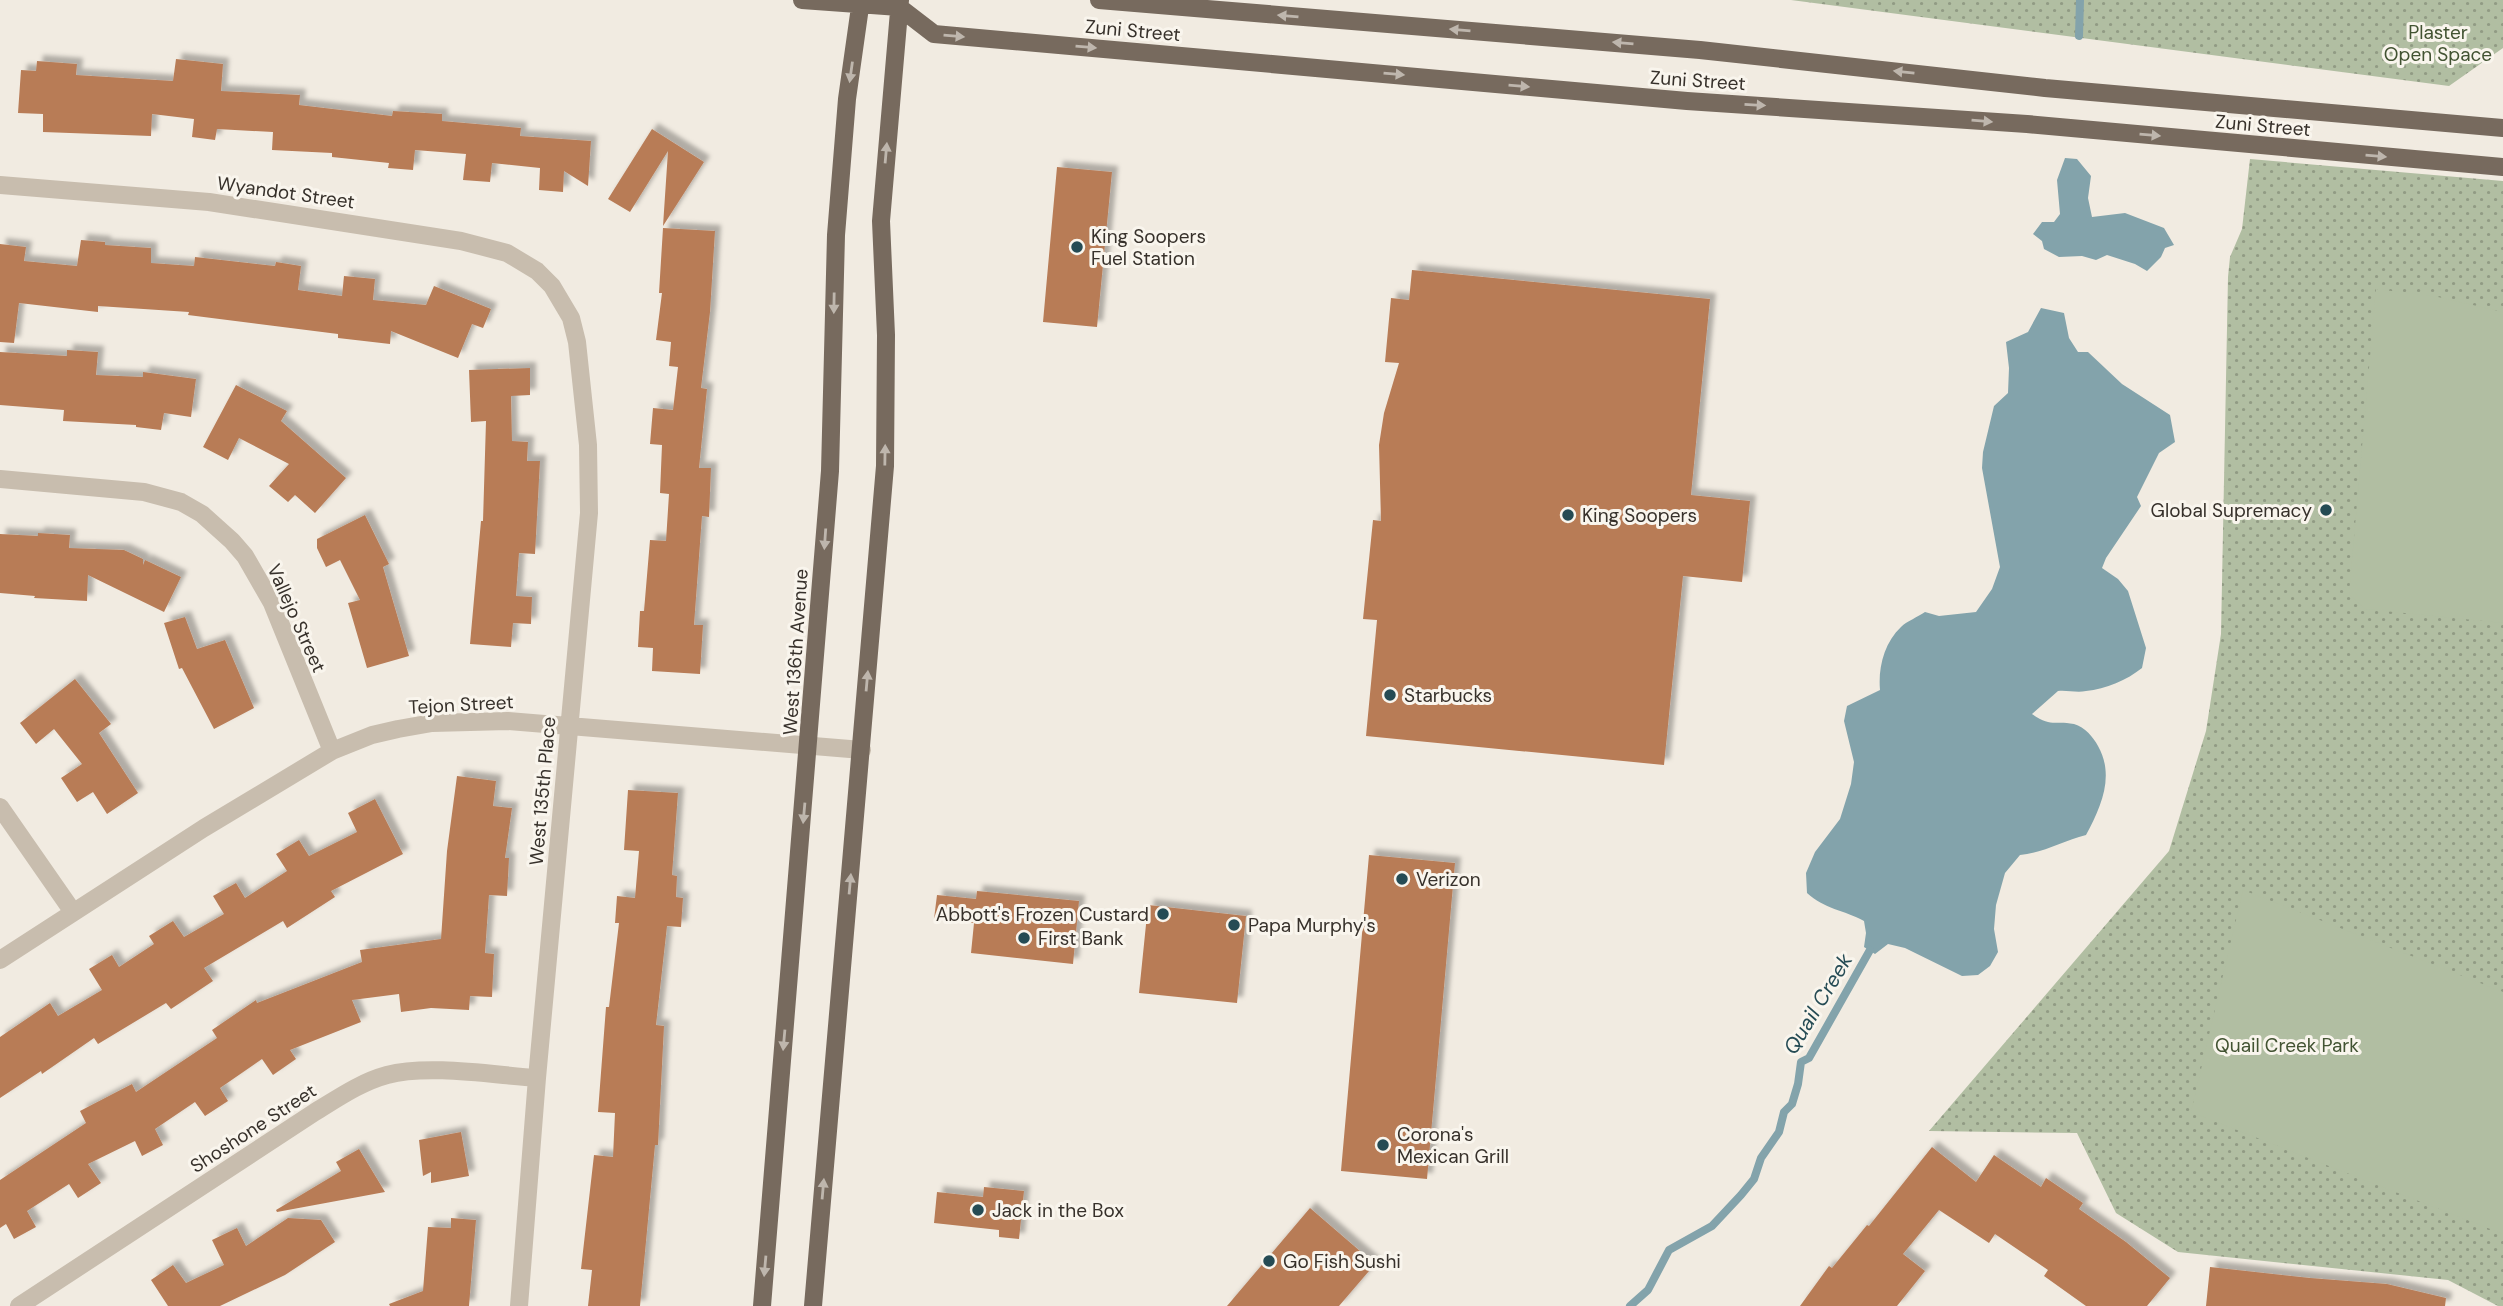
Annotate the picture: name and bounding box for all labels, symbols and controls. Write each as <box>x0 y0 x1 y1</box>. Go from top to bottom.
one-way arrow <box>1276 10 1298 21</box>
street label: Zuni Street <box>1084 14 1182 47</box>
park label: Plaster Open Space <box>2384 20 2492 67</box>
one-way arrow <box>1449 24 1471 35</box>
one-way arrow <box>943 31 965 42</box>
one-way arrow <box>1612 37 1634 48</box>
one-way arrow <box>1075 42 1097 53</box>
one-way arrow <box>846 61 857 83</box>
street label: Zuni Street <box>1649 65 1746 96</box>
one-way arrow <box>1893 67 1915 78</box>
one-way arrow <box>1383 69 1405 80</box>
one-way arrow <box>1509 81 1531 92</box>
one-way arrow <box>1744 100 1766 111</box>
street label: Zuni Street <box>2214 109 2312 142</box>
one-way arrow <box>1971 116 1993 127</box>
one-way arrow <box>2139 130 2161 141</box>
one-way arrow <box>881 142 892 164</box>
one-way arrow <box>2366 151 2388 162</box>
street label: Wyandot Street <box>215 170 356 215</box>
place label: King Soopers Fuel Station <box>1091 224 1206 271</box>
marker: King Soopers Fuel Station <box>1069 239 1085 255</box>
one-way arrow <box>829 292 840 314</box>
one-way arrow <box>879 443 891 465</box>
place label: Global Supremacy <box>2151 498 2312 523</box>
marker: Global Supremacy <box>2318 502 2334 518</box>
place label: King Soopers <box>1582 503 1697 528</box>
marker: King Soopers <box>1560 507 1576 523</box>
one-way arrow <box>819 528 830 550</box>
street label: Vallejo Street <box>262 560 332 676</box>
street label: West 136th Avenue <box>777 568 814 736</box>
one-way arrow <box>862 670 873 692</box>
place label: Starbucks <box>1404 683 1492 708</box>
marker: Starbucks <box>1382 687 1398 703</box>
street label: Tejon Street <box>408 689 514 720</box>
street label: West 135th Place <box>524 716 561 866</box>
one-way arrow <box>798 802 809 824</box>
place label: Verizon <box>1416 867 1481 892</box>
marker: Verizon <box>1394 871 1410 887</box>
one-way arrow <box>845 873 856 895</box>
place label: Abbott's Frozen Custard <box>936 902 1149 927</box>
marker: Abbott's Frozen Custard <box>1155 906 1171 922</box>
place label: Papa Murphy's <box>1248 913 1376 938</box>
marker: Papa Murphy's <box>1226 917 1242 933</box>
place label: First Bank <box>1038 926 1124 951</box>
marker: First Bank <box>1016 930 1032 946</box>
water label: Quail Creek <box>1777 948 1859 1060</box>
one-way arrow <box>778 1029 789 1051</box>
park label: Quail Creek Park <box>2215 1033 2359 1058</box>
street label: Shoshone Street <box>185 1078 321 1179</box>
place label: Corona's Mexican Grill <box>1397 1122 1509 1169</box>
marker: Corona's Mexican Grill <box>1375 1137 1391 1153</box>
one-way arrow <box>818 1178 829 1200</box>
place label: Jack in the Box <box>992 1198 1124 1223</box>
marker: Jack in the Box <box>970 1202 986 1218</box>
place label: Go Fish Sushi <box>1283 1249 1401 1274</box>
marker: Go Fish Sushi <box>1261 1253 1277 1269</box>
one-way arrow <box>759 1256 770 1278</box>

